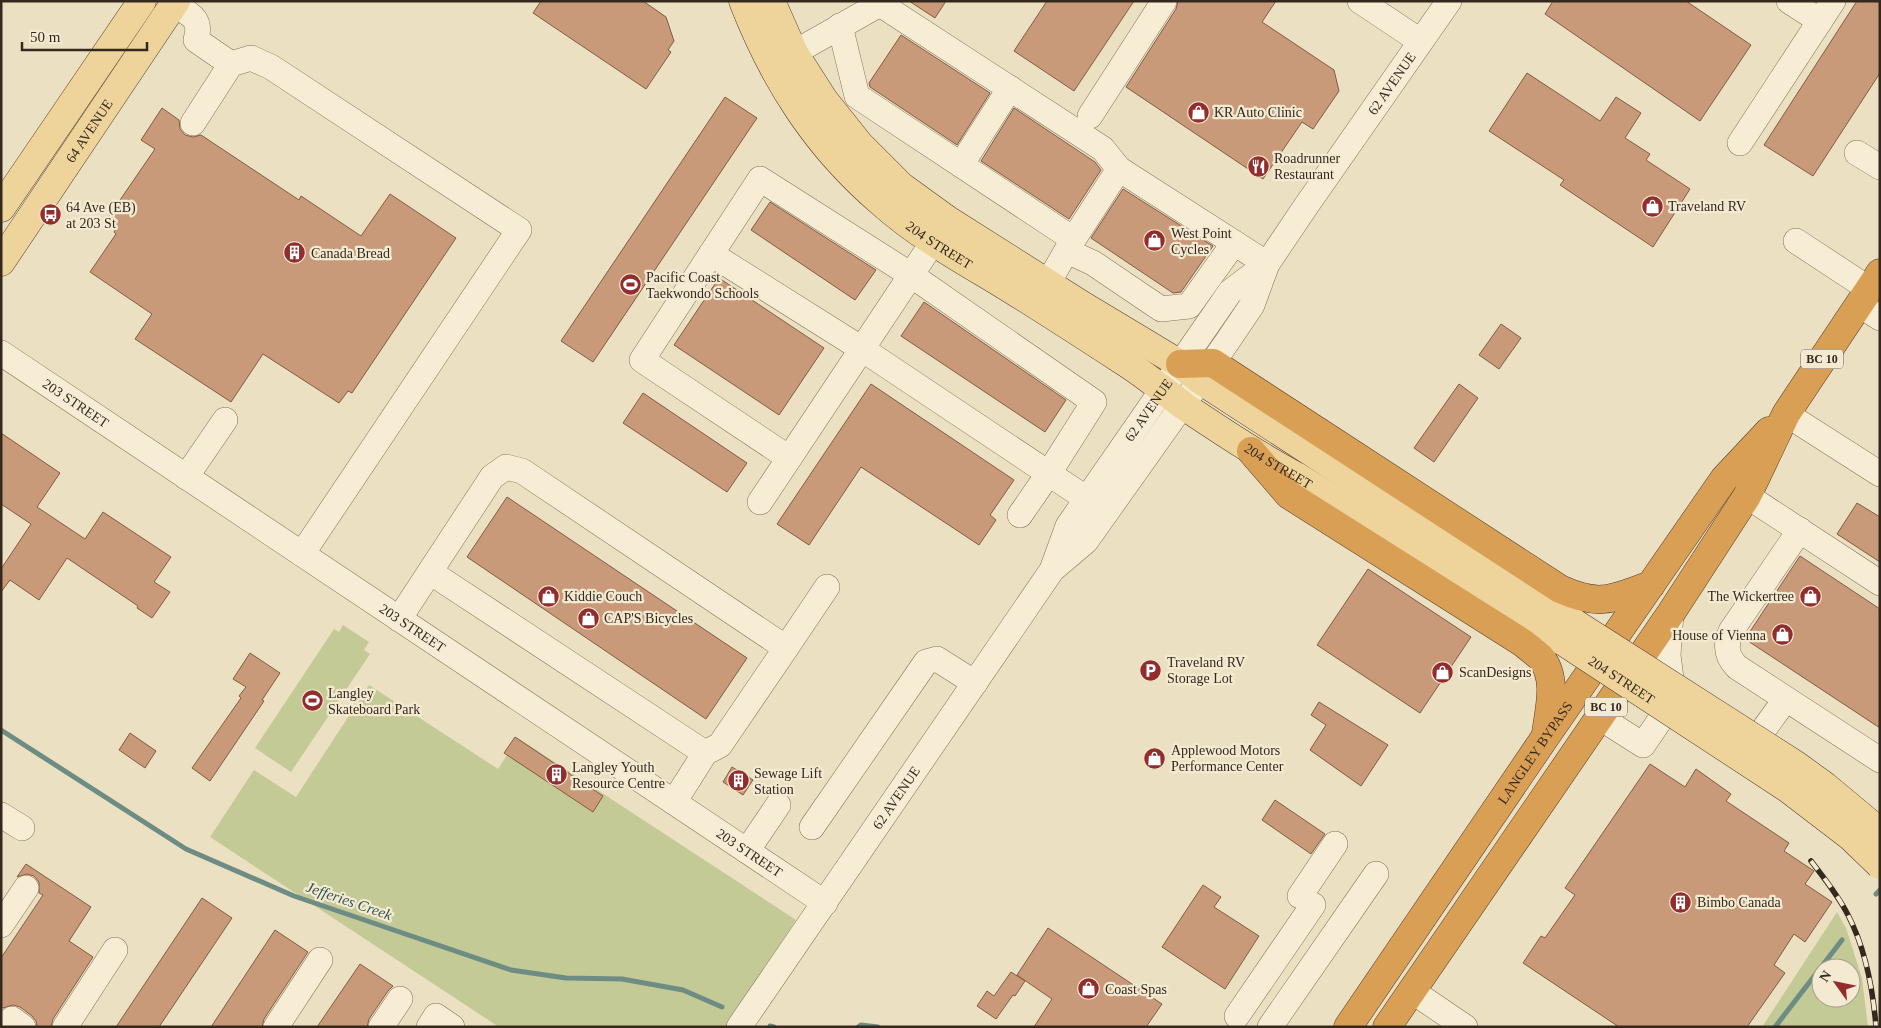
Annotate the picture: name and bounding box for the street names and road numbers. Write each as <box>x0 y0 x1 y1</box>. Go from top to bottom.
street label: 62 AVENUE <box>1365 49 1419 117</box>
street label: 64 AVENUE <box>63 96 115 165</box>
street label: 204 STREET <box>903 218 976 272</box>
road number: BC 10 <box>1801 349 1843 368</box>
street label: 203 STREET <box>40 376 112 431</box>
street label: 62 AVENUE <box>1122 376 1175 444</box>
street label: 204 STREET <box>1242 440 1315 492</box>
street label: 203 STREET <box>377 601 449 655</box>
street label: 204 STREET <box>1586 653 1658 707</box>
street label: LANGLEY BYPASS <box>1495 698 1575 807</box>
road number: BC 10 <box>1585 698 1627 716</box>
street label: 62 AVENUE <box>869 763 923 832</box>
street label: 203 STREET <box>714 825 786 880</box>

